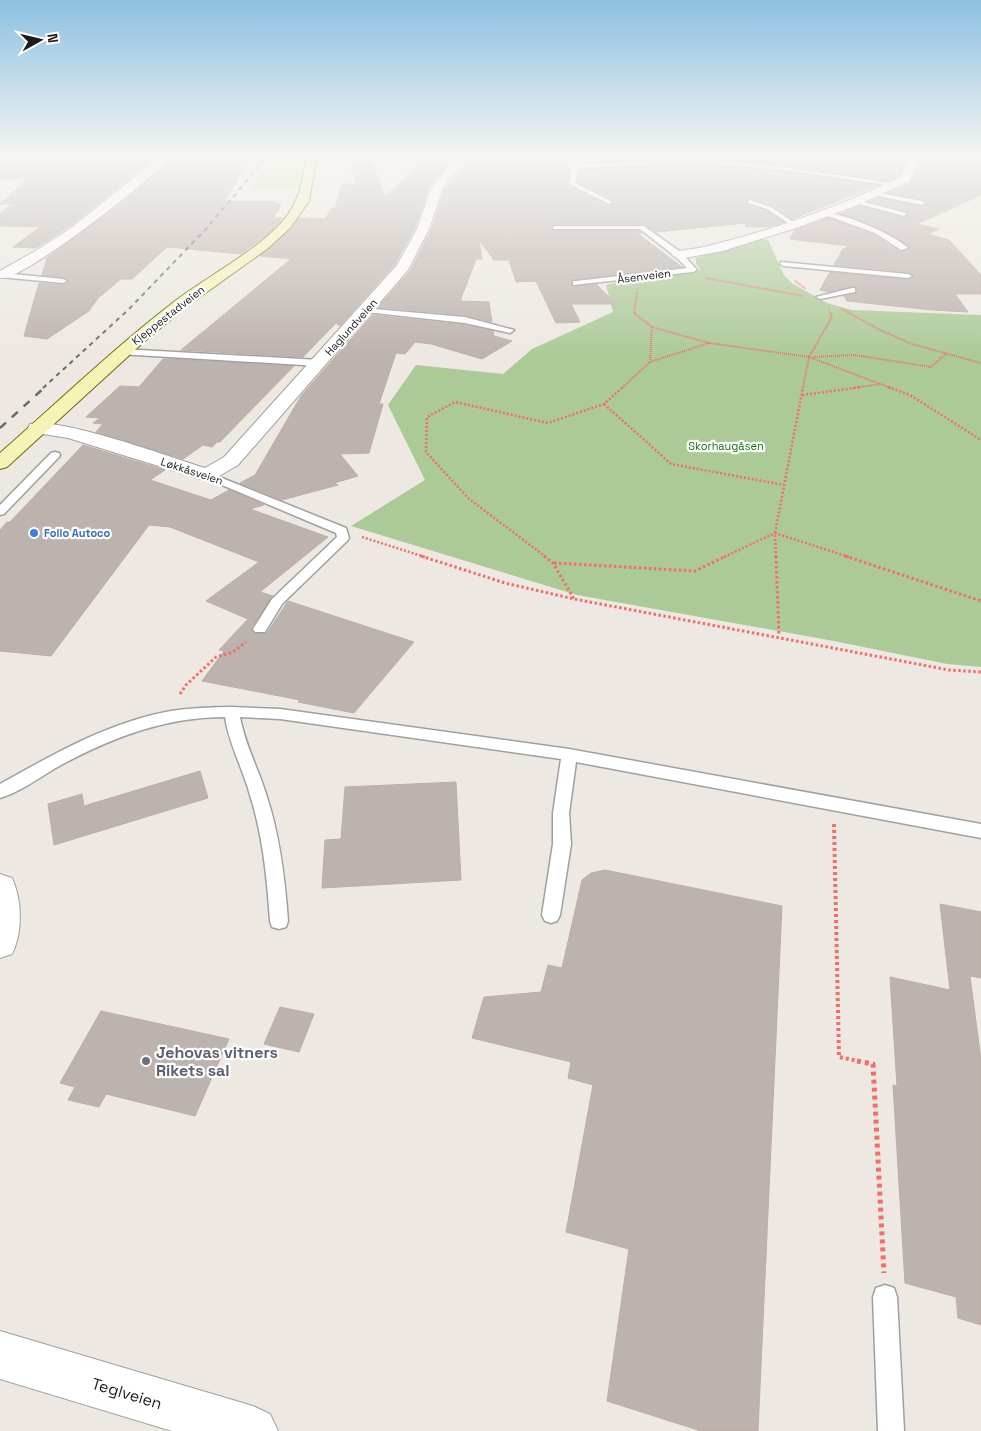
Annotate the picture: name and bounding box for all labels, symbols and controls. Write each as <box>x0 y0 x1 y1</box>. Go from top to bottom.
north arrow <box>15 15 65 65</box>
text: N <box>43 32 62 44</box>
street label: Åsenveien <box>616 266 672 286</box>
street label: Kjeppestadveien <box>129 282 207 348</box>
street label: Haglundveien <box>322 296 380 358</box>
park label: Skorhaugåsen <box>688 439 764 453</box>
street label: Løkkåsveien <box>159 454 225 488</box>
place label: Follo Autoco <box>44 526 111 540</box>
marker: Follo Autoco <box>28 527 40 539</box>
place label: Jehovas vitners Rikets sal <box>156 1042 278 1081</box>
marker: Jehovas vitners Rikets sal <box>140 1055 152 1067</box>
street label: Teglveien <box>89 1373 165 1414</box>

